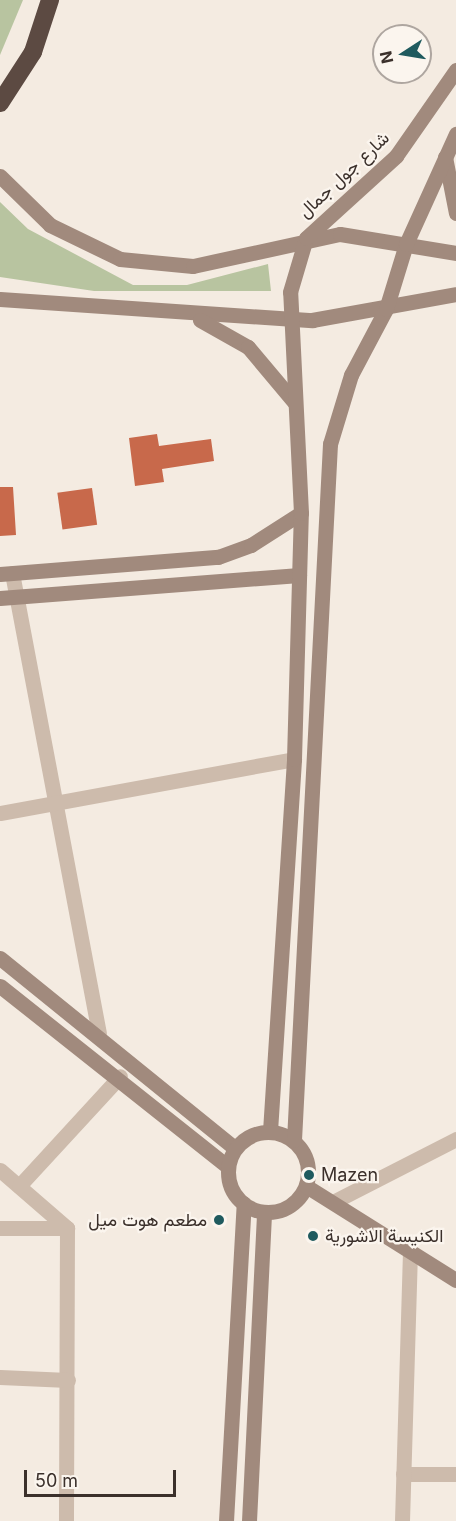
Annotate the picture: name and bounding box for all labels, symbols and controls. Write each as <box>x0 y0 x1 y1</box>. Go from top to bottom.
north arrow <box>372 24 432 84</box>
text: N <box>375 49 397 65</box>
street label: شارع جول جمال <box>294 127 394 223</box>
place label: Mazen <box>321 1164 378 1186</box>
marker: Mazen <box>302 1168 316 1182</box>
place label: مطعم هوت ميل <box>88 1209 207 1231</box>
marker: مطعم هوت ميل <box>212 1213 226 1227</box>
place label: الكنيسة الاشورية <box>325 1225 443 1247</box>
marker: الكنيسة الاشورية <box>306 1229 320 1243</box>
scale bar <box>27 1458 178 1496</box>
text: 50 m <box>35 1470 78 1491</box>

